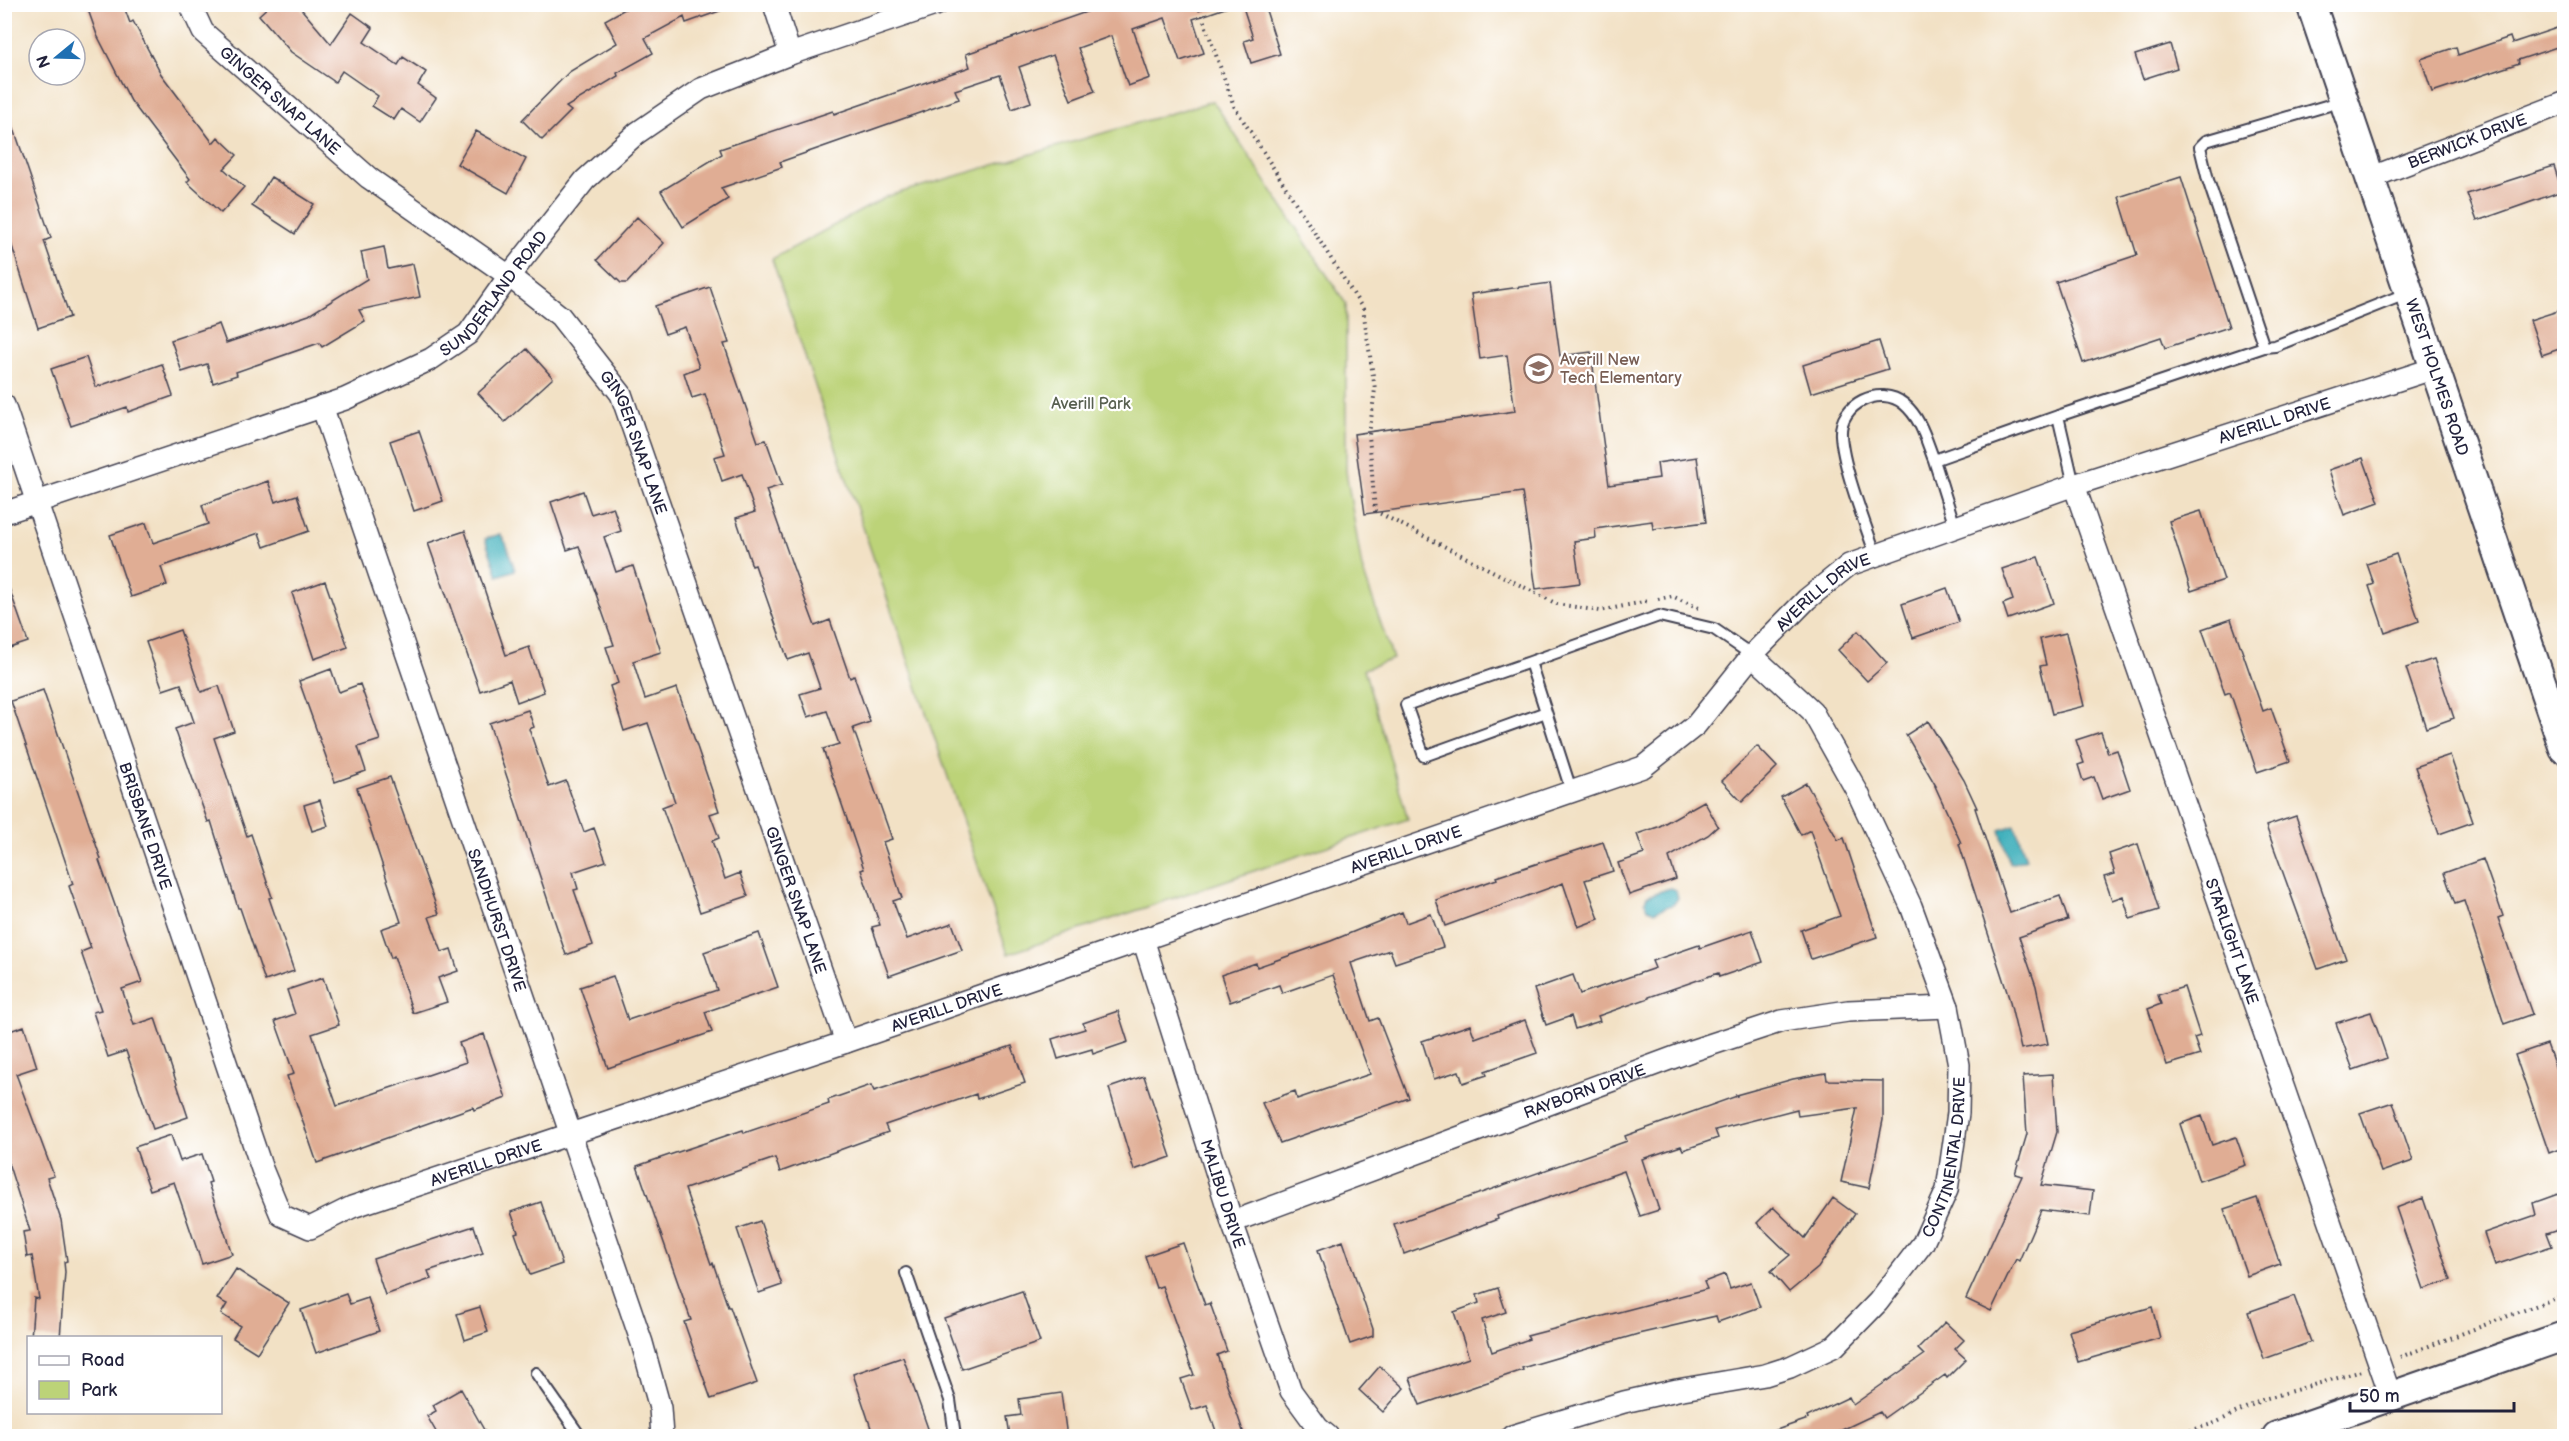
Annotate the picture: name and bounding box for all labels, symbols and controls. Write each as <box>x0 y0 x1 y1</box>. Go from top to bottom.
north arrow <box>27 27 87 87</box>
street label: GINGER SNAP LANE <box>215 43 344 159</box>
text: N <box>33 53 55 70</box>
street label: BERWICK DRIVE <box>2405 110 2530 173</box>
street label: SUNDERLAND ROAD <box>437 228 552 361</box>
street label: WEST HOLMES ROAD <box>2401 297 2472 459</box>
place label: Averill New Tech Elementary <box>1560 351 1682 388</box>
school or university icon: Averill New Tech Elementary <box>1523 352 1555 384</box>
street label: GINGER SNAP LANE <box>595 367 670 517</box>
park label: Averill Park <box>1051 395 1131 414</box>
street label: AVERILL DRIVE <box>2216 395 2333 448</box>
street label: AVERILL DRIVE <box>1773 550 1873 636</box>
street label: BRISBANE DRIVE <box>114 760 175 892</box>
street label: AVERILL DRIVE <box>1348 822 1465 878</box>
street label: GINGER SNAP LANE <box>761 824 829 976</box>
street label: SANDHURST DRIVE <box>463 846 529 994</box>
street label: STARLIGHT LANE <box>2201 876 2262 1007</box>
street label: AVERILL DRIVE <box>889 981 1005 1037</box>
street label: RAYBORN DRIVE <box>1521 1061 1648 1123</box>
street label: CONTINENTAL DRIVE <box>1919 1077 1970 1241</box>
street label: AVERILL DRIVE <box>428 1136 545 1191</box>
street label: MALIBU DRIVE <box>1196 1137 1248 1251</box>
legend <box>27 1336 222 1414</box>
text: Road <box>81 1350 125 1371</box>
scale bar <box>2350 1375 2514 1413</box>
text: Park <box>81 1380 117 1401</box>
text: 50 m <box>2359 1386 2400 1407</box>

